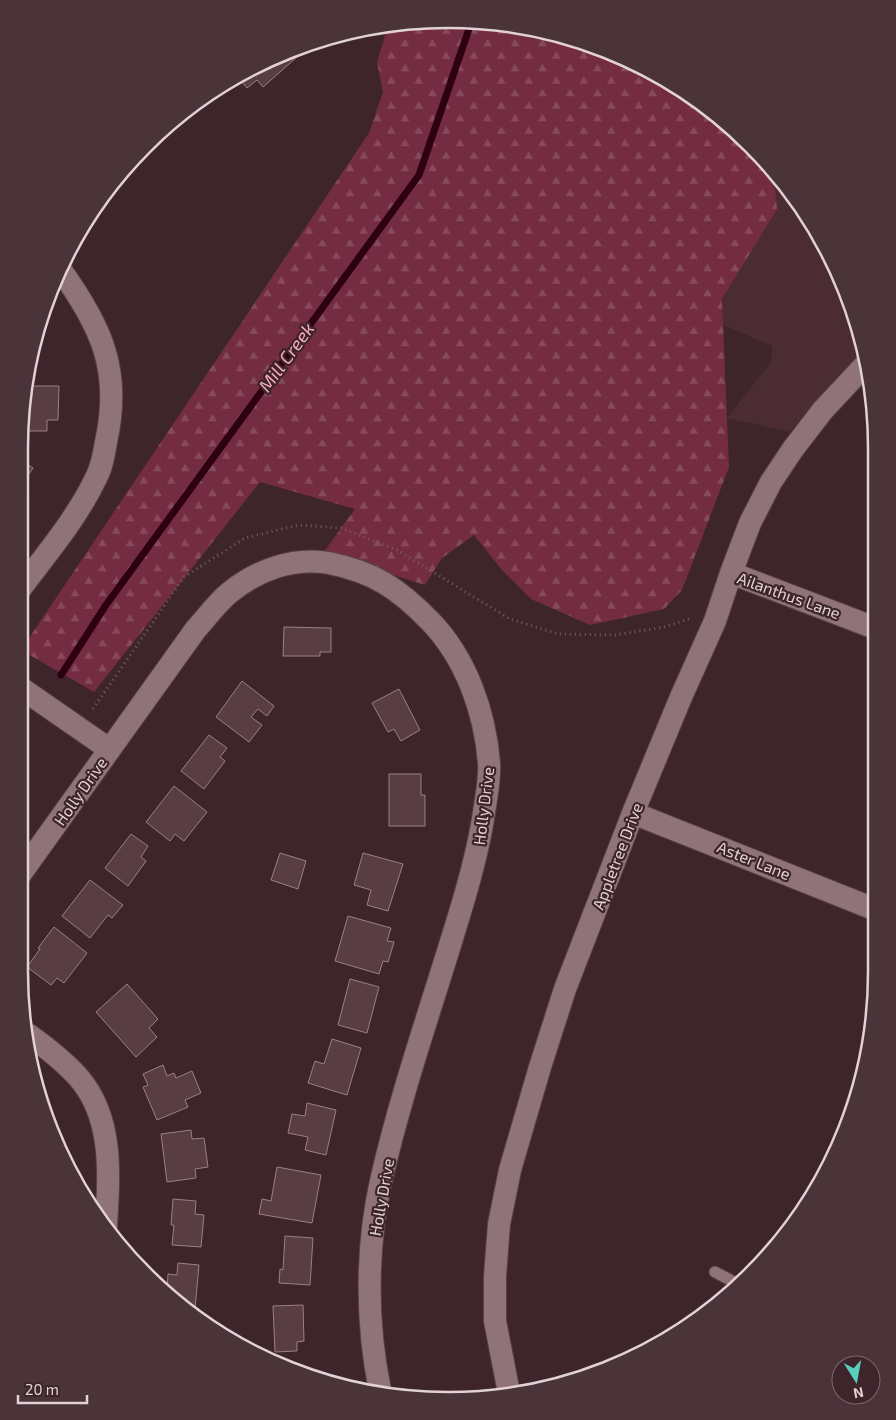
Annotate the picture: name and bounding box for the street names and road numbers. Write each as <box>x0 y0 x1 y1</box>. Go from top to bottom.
street label: Ailanthus Lane <box>735 568 843 622</box>
street label: Holly Drive <box>50 753 110 829</box>
street label: Holly Drive <box>469 766 497 846</box>
street label: Appletree Drive <box>588 800 646 912</box>
street label: Aster Lane <box>715 837 793 883</box>
street label: Holly Drive <box>365 1157 397 1237</box>

